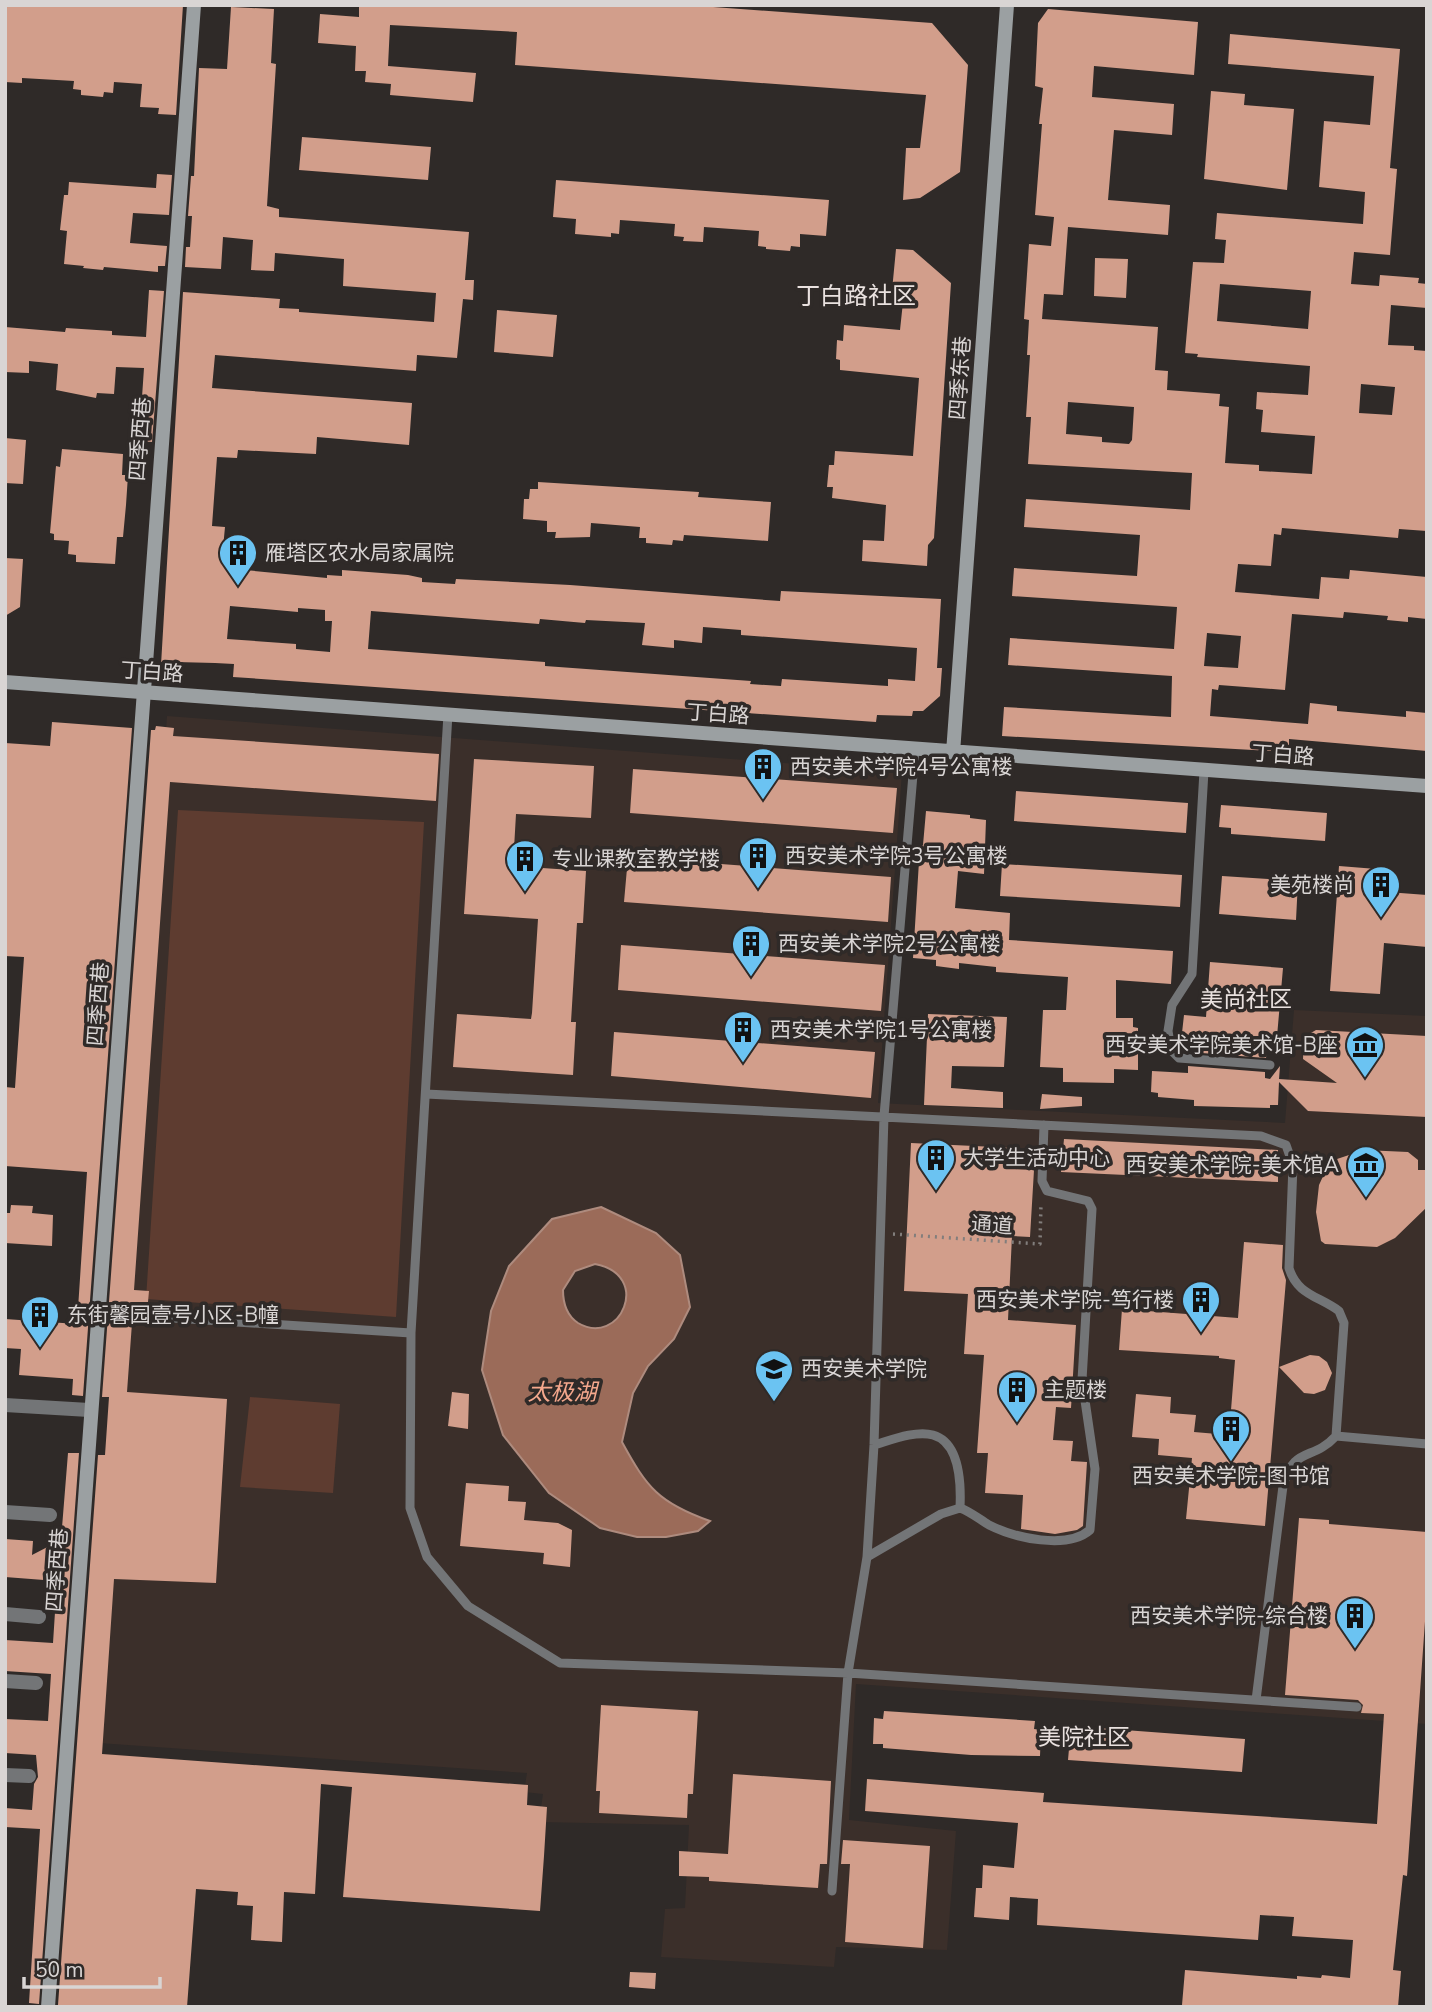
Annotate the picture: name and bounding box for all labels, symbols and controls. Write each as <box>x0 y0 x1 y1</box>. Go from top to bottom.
district label: 丁白路社区 <box>796 280 916 312</box>
street label: 四季东巷 <box>943 335 977 421</box>
street label: 四季西巷 <box>123 396 157 482</box>
building icon: 雁塔区农水局家属院 <box>217 532 259 587</box>
place label: 雁塔区农水局家属院 <box>265 539 454 567</box>
street label: 丁白路 <box>120 656 184 688</box>
street label: 丁白路 <box>686 698 750 730</box>
street label: 丁白路 <box>1251 739 1315 771</box>
building icon: 西安美术学院4号公寓楼 <box>742 746 784 801</box>
place label: 西安美术学院4号公寓楼 <box>790 753 1013 781</box>
building icon: 西安美术学院3号公寓楼 <box>737 835 779 890</box>
building icon: 专业课教室教学楼 <box>504 838 546 893</box>
place label: 西安美术学院3号公寓楼 <box>785 842 1008 870</box>
place label: 专业课教室教学楼 <box>552 845 720 873</box>
building icon: 美苑楼尚 <box>1360 864 1402 919</box>
place label: 美苑楼尚 <box>1270 871 1354 899</box>
building icon: 西安美术学院2号公寓楼 <box>730 923 772 978</box>
place label: 西安美术学院2号公寓楼 <box>778 930 1001 958</box>
street label: 四季西巷 <box>81 961 115 1047</box>
district label: 美尚社区 <box>1200 984 1292 1015</box>
building icon: 西安美术学院1号公寓楼 <box>722 1009 764 1064</box>
place label: 西安美术学院1号公寓楼 <box>770 1016 993 1044</box>
museum icon: 西安美术学院美术馆-B座 <box>1344 1024 1386 1079</box>
place label: 西安美术学院美术馆-B座 <box>1105 1031 1338 1059</box>
building icon: 大学生活动中心 <box>915 1137 957 1192</box>
place label: 大学生活动中心 <box>963 1144 1110 1172</box>
museum icon: 西安美术学院-美术馆A <box>1345 1144 1387 1199</box>
place label: 西安美术学院-美术馆A <box>1126 1151 1339 1179</box>
street label: 通道 <box>970 1210 1014 1240</box>
building icon: 西安美术学院-笃行楼 <box>1180 1279 1222 1334</box>
place label: 西安美术学院-笃行楼 <box>976 1286 1174 1314</box>
building icon: 东街馨园壹号小区-B幢 <box>19 1294 61 1349</box>
place label: 东街馨园壹号小区-B幢 <box>67 1301 279 1329</box>
school or university icon: 西安美术学院 <box>753 1348 795 1403</box>
place label: 西安美术学院 <box>801 1355 927 1383</box>
building icon: 主题楼 <box>996 1369 1038 1424</box>
place label: 主题楼 <box>1044 1376 1107 1404</box>
water label: 太极湖 <box>528 1377 600 1408</box>
building icon: 西安美术学院-图书馆 <box>1210 1408 1252 1463</box>
place label: 西安美术学院-图书馆 <box>1132 1462 1330 1490</box>
street label: 四季西巷 <box>40 1527 74 1613</box>
building icon: 西安美术学院-综合楼 <box>1334 1595 1376 1650</box>
place label: 西安美术学院-综合楼 <box>1130 1602 1328 1630</box>
district label: 美院社区 <box>1038 1722 1130 1753</box>
scale bar <box>24 1946 161 1990</box>
text: 50 m <box>35 1956 84 1984</box>

